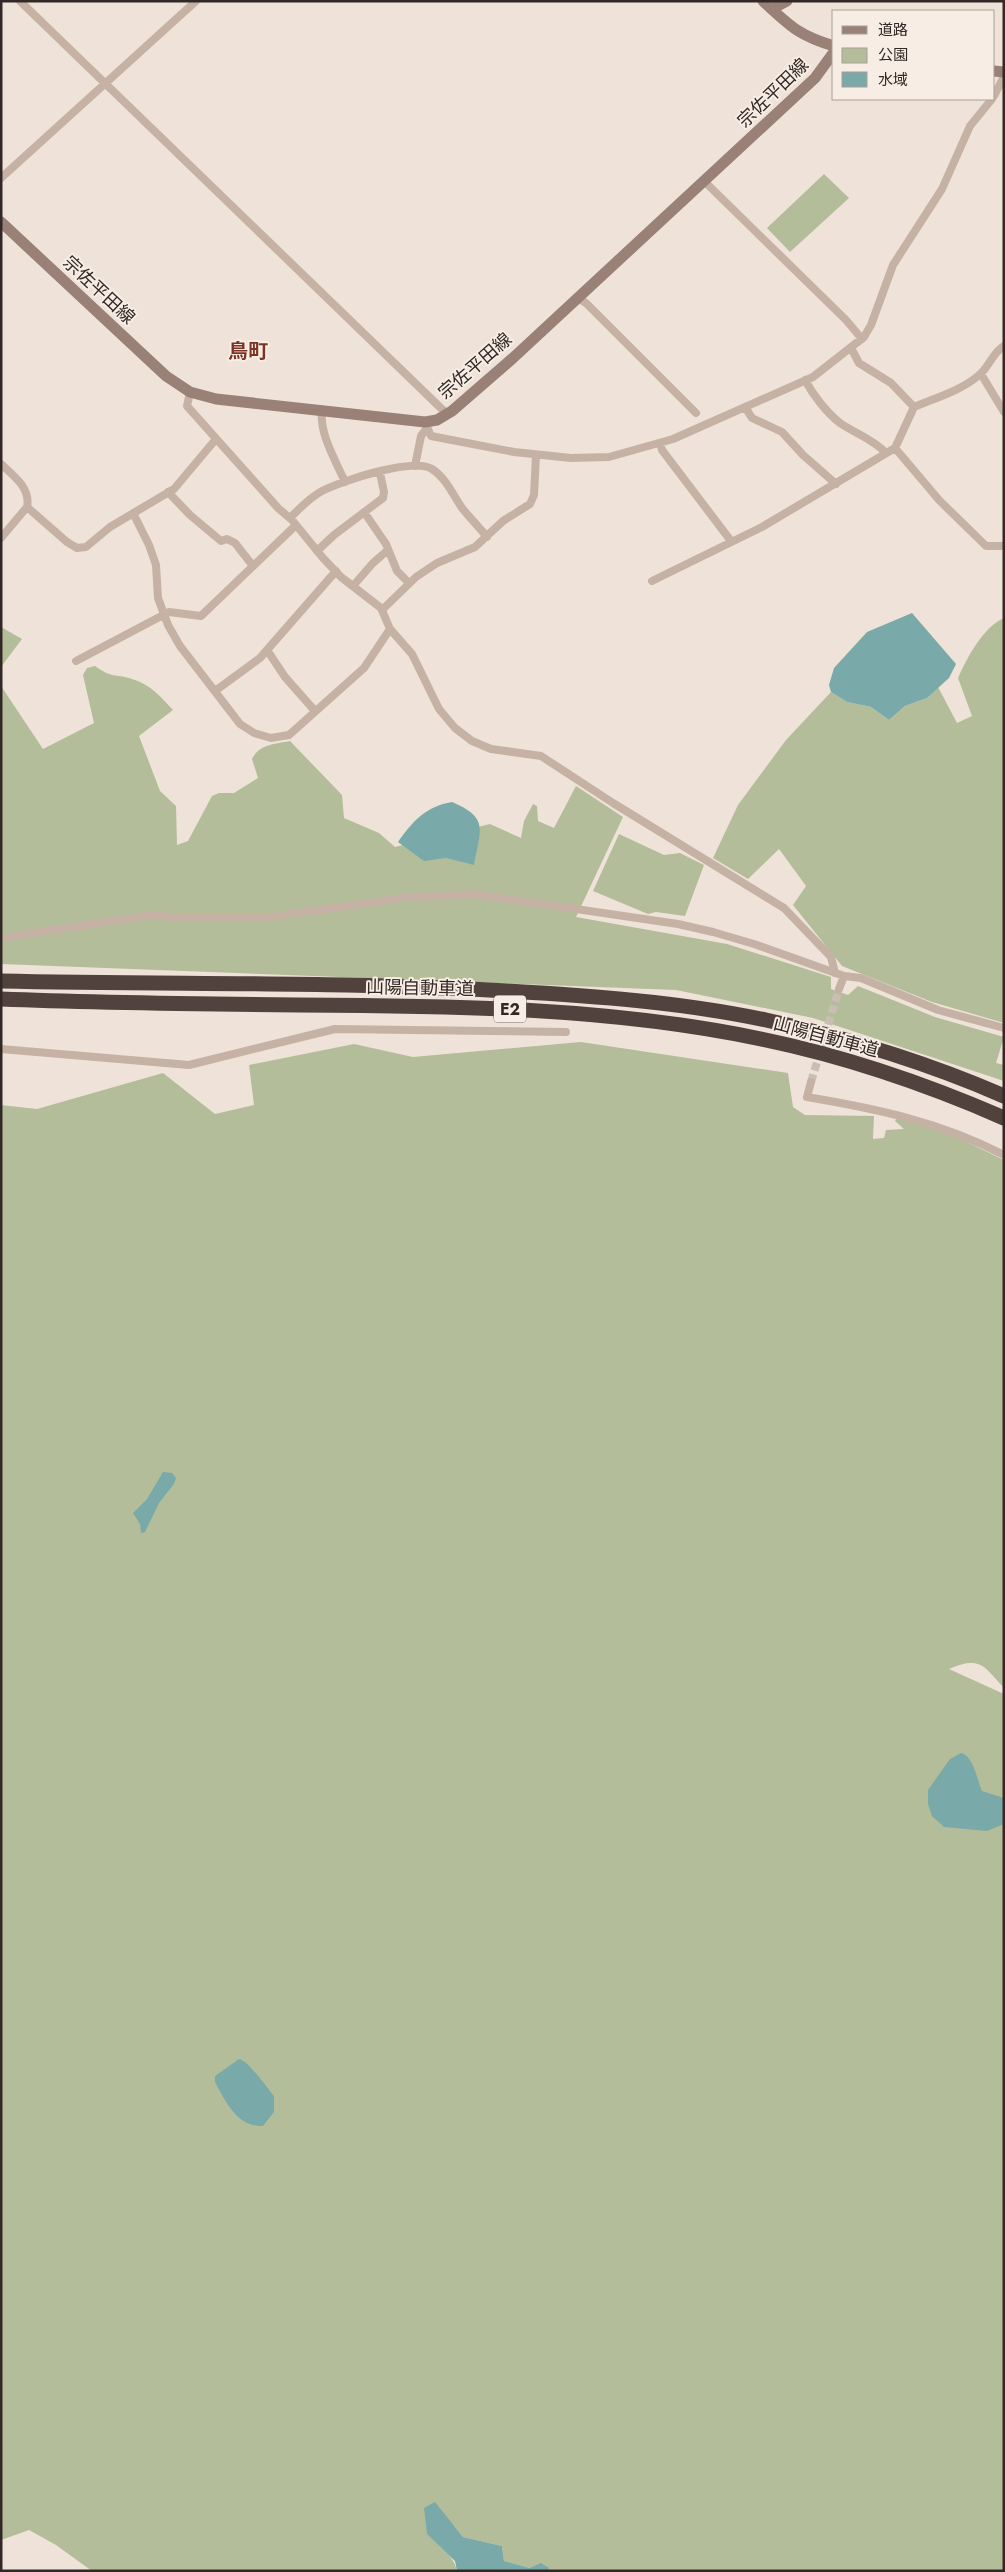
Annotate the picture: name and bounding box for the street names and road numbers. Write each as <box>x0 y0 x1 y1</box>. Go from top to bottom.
street label: 宗佐平田線 <box>732 52 814 134</box>
street label: 宗佐平田線 <box>57 250 141 330</box>
street label: 宗佐平田線 <box>433 327 517 405</box>
street label: 山陽自動車道 <box>366 974 474 1002</box>
road number: E2 <box>494 996 526 1022</box>
street label: 山陽自動車道 <box>770 1010 882 1064</box>

